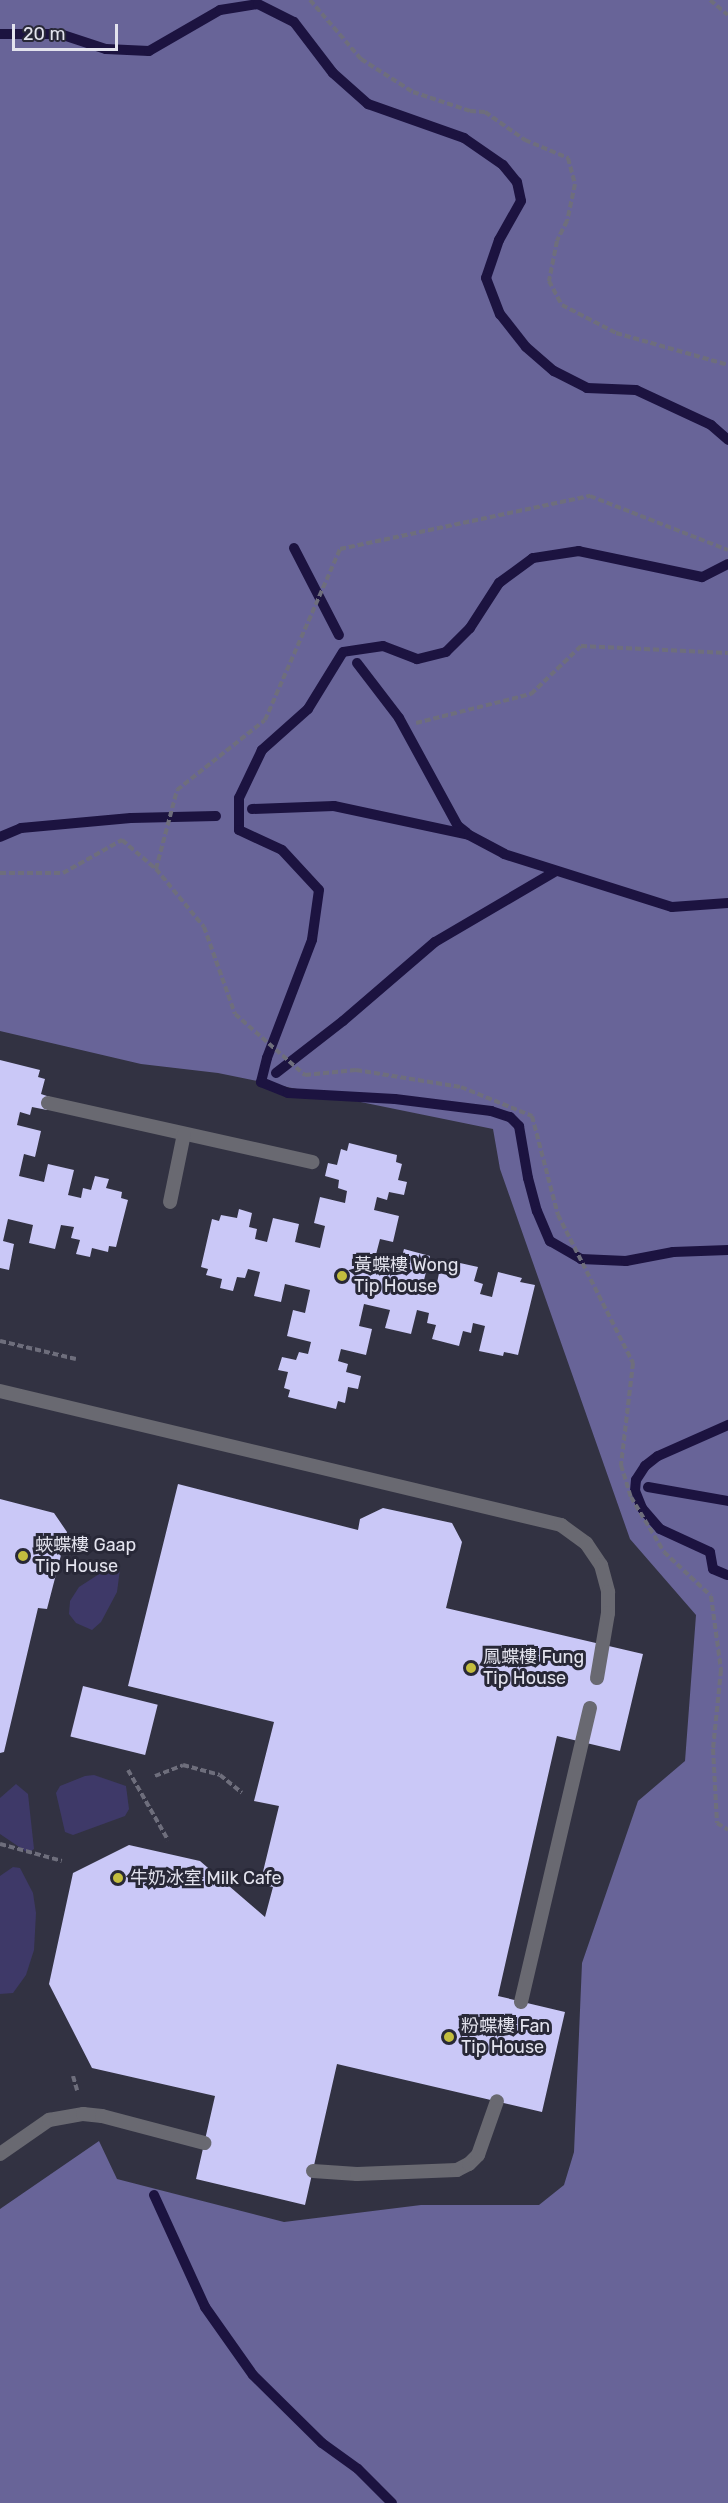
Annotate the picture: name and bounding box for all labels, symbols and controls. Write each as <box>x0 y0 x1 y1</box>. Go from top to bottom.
scale bar <box>15 12 122 50</box>
text: 20 m <box>23 23 65 45</box>
place label: 黃蝶樓 Wong Tip House <box>354 1255 458 1298</box>
marker: 黃蝶樓 Wong Tip House <box>335 1269 349 1283</box>
place label: 蛺蝶樓 Gaap Tip House <box>35 1535 136 1578</box>
marker: 蛺蝶樓 Gaap Tip House <box>16 1549 30 1563</box>
place label: 鳳蝶樓 Fung Tip House <box>483 1647 584 1690</box>
marker: 鳳蝶樓 Fung Tip House <box>464 1661 478 1675</box>
place label: 牛奶冰室 Milk Cafe <box>130 1867 282 1889</box>
marker: 牛奶冰室 Milk Cafe <box>111 1871 125 1885</box>
place label: 粉蝶樓 Fan Tip House <box>461 2016 550 2058</box>
marker: 粉蝶樓 Fan Tip House <box>442 2030 456 2044</box>

